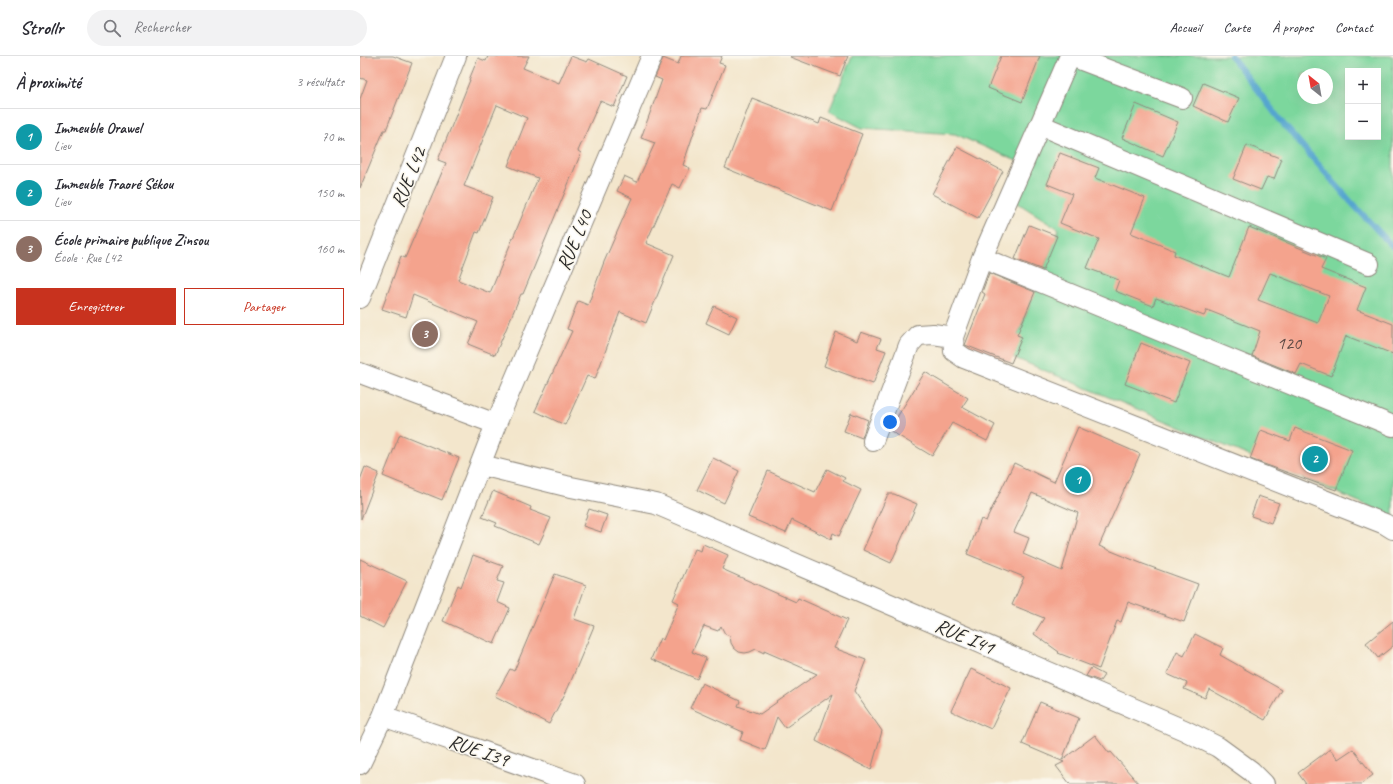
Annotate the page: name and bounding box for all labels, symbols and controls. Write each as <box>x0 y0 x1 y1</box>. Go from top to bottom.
search box <box>87 10 367 46</box>
text: Strollr <box>20 16 63 40</box>
icon: search <box>101 17 123 39</box>
text: Rechercher <box>133 18 191 37</box>
text: Accueil <box>1170 19 1201 36</box>
text: Carte <box>1223 19 1250 36</box>
text: À propos <box>1272 19 1313 36</box>
text: Contact <box>1335 19 1373 36</box>
north arrow <box>1297 68 1333 104</box>
map controls <box>1345 68 1381 140</box>
button: + <box>1345 68 1381 104</box>
text: À proximité <box>16 72 81 93</box>
text: 3 résultats <box>296 74 344 90</box>
button: − <box>1345 104 1381 140</box>
text: Immeuble Orawel <box>54 119 141 138</box>
text: 1 <box>26 129 32 145</box>
text: 70 m <box>322 129 344 145</box>
text: Lieu <box>54 138 71 154</box>
street label: RUE L42 <box>385 142 432 211</box>
text: Immeuble Traoré Sékou <box>54 175 173 194</box>
text: 2 <box>26 185 32 201</box>
text: 150 m <box>316 185 344 201</box>
text: Lieu <box>54 194 71 210</box>
street label: RUE L40 <box>551 205 599 274</box>
text: École primaire publique Zinsou <box>54 231 208 250</box>
text: 3 <box>26 241 32 257</box>
text: 160 m <box>316 241 344 257</box>
text: École · Rue L42 <box>54 250 121 266</box>
button: Enregistrer <box>16 288 176 325</box>
button: Partager <box>184 288 344 325</box>
pin: 3 <box>412 319 438 349</box>
house number: 120 <box>1277 332 1303 354</box>
your location <box>880 412 900 432</box>
pin: 2 <box>1302 444 1328 474</box>
pin: 1 <box>1065 465 1091 495</box>
street label: RUE I41 <box>931 613 999 660</box>
street label: RUE I39 <box>446 729 514 773</box>

